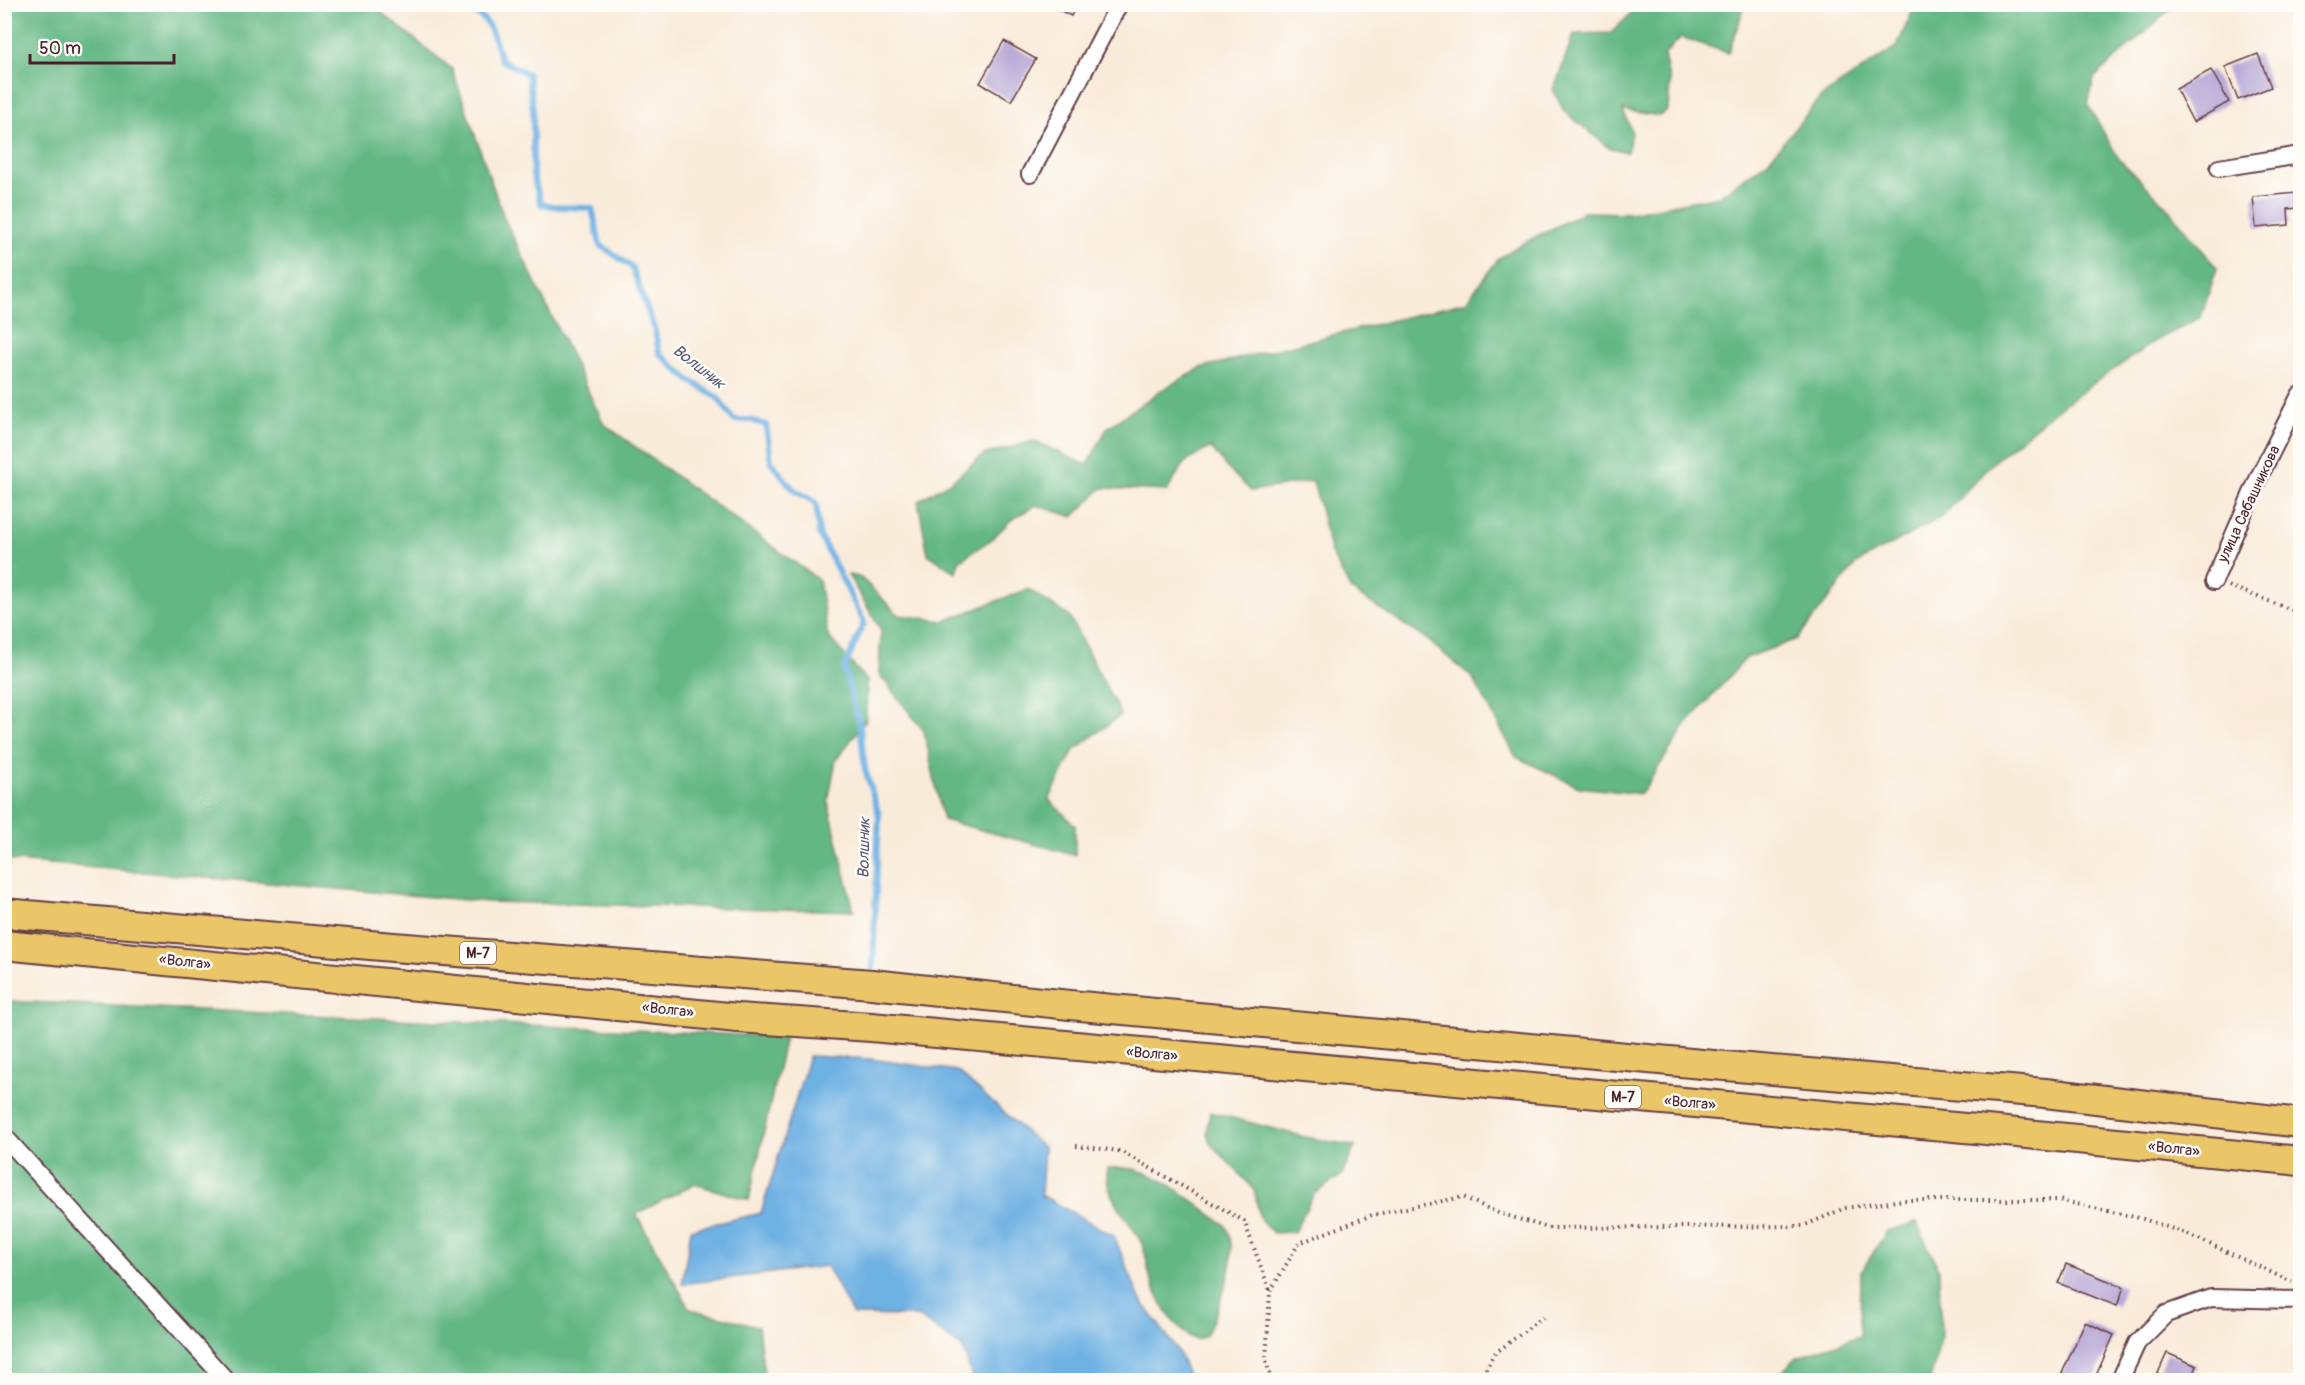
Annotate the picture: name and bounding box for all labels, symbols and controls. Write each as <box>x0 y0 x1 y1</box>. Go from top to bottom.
scale bar <box>30 27 174 65</box>
text: 50 m <box>39 37 81 60</box>
water label: Волшник <box>669 340 730 395</box>
street label: улица Сабашникова <box>2213 442 2284 566</box>
water label: Волшник <box>853 816 875 879</box>
road number: М-7 <box>460 942 496 964</box>
street label: «Волга» <box>158 950 212 974</box>
street label: «Волга» <box>641 998 695 1022</box>
street label: «Волга» <box>1125 1042 1179 1066</box>
road number: М-7 <box>1605 1086 1641 1108</box>
street label: «Волга» <box>1663 1091 1717 1115</box>
street label: «Волга» <box>2147 1137 2201 1161</box>

